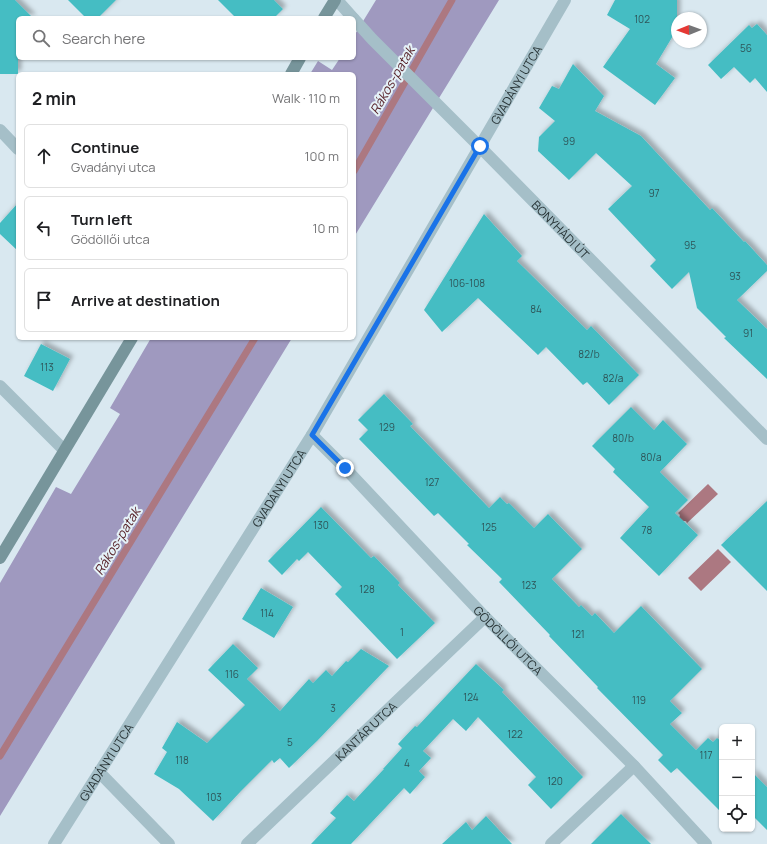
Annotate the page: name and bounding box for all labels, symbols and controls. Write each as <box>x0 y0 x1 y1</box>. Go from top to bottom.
house number: 102 <box>634 12 650 26</box>
north arrow <box>671 12 707 48</box>
search box <box>16 16 356 60</box>
icon: search <box>30 27 52 49</box>
text: Search here <box>62 28 145 49</box>
water label: Rákos-patak <box>365 41 420 117</box>
street label: GVADÁNYI UTCA <box>486 41 546 127</box>
house number: 56 <box>740 41 752 55</box>
text: 2 min <box>32 87 76 110</box>
text: Walk · 110 m <box>272 89 340 107</box>
house number: 99 <box>563 134 575 148</box>
text: Continue <box>71 137 139 158</box>
route start <box>471 137 489 155</box>
icon: ahead <box>33 145 55 167</box>
text: 100 m <box>304 147 339 165</box>
text: Gvadányi utca <box>71 158 156 176</box>
house number: 97 <box>648 186 660 200</box>
street label: BONYHÁDI ÚT <box>528 196 594 263</box>
text: Turn left <box>71 209 133 230</box>
icon: left <box>33 217 55 239</box>
text: 10 m <box>312 219 339 237</box>
text: Gödöllői utca <box>71 230 150 248</box>
house number: 95 <box>684 238 696 252</box>
house number: 93 <box>729 269 741 283</box>
house number: 106-108 <box>449 276 485 290</box>
icon: arrive <box>33 289 55 311</box>
text: Arrive at destination <box>71 290 220 311</box>
house number: 84 <box>530 302 542 316</box>
house number: 91 <box>743 326 753 340</box>
house number: 82/b <box>578 347 600 361</box>
house number: 113 <box>40 360 54 374</box>
house number: 82/a <box>603 371 623 385</box>
house number: 129 <box>379 420 395 434</box>
house number: 80/b <box>612 431 634 445</box>
street label: GVADÁNYI UTCA <box>248 445 310 530</box>
house number: 80/a <box>640 450 662 464</box>
route end <box>336 459 354 477</box>
house number: 127 <box>425 475 439 489</box>
water label: Rákos-patak <box>90 502 145 578</box>
house number: 130 <box>313 518 329 532</box>
house number: 125 <box>481 520 497 534</box>
house number: 78 <box>642 523 653 537</box>
house number: 123 <box>521 578 537 592</box>
house number: 128 <box>359 582 375 596</box>
street label: GÖDÖLLŐI UTCA <box>470 602 547 679</box>
house number: 114 <box>260 606 274 620</box>
house number: 1 <box>400 625 404 639</box>
house number: 121 <box>571 627 585 641</box>
house number: 116 <box>225 667 239 681</box>
house number: 124 <box>463 690 479 704</box>
house number: 119 <box>632 693 646 707</box>
street label: KANTÁR UTCA <box>331 697 400 764</box>
house number: 3 <box>330 701 336 715</box>
street label: GVADÁNYI UTCA <box>75 719 137 804</box>
map controls <box>719 724 755 832</box>
button: + <box>719 724 755 760</box>
house number: 122 <box>507 727 523 741</box>
house number: 5 <box>287 735 293 749</box>
house number: 117 <box>700 748 712 762</box>
house number: 118 <box>175 753 189 767</box>
house number: 4 <box>404 756 410 770</box>
button: − <box>719 760 755 796</box>
house number: 120 <box>547 774 563 788</box>
house number: 103 <box>206 790 222 804</box>
button: locate <box>719 796 755 832</box>

